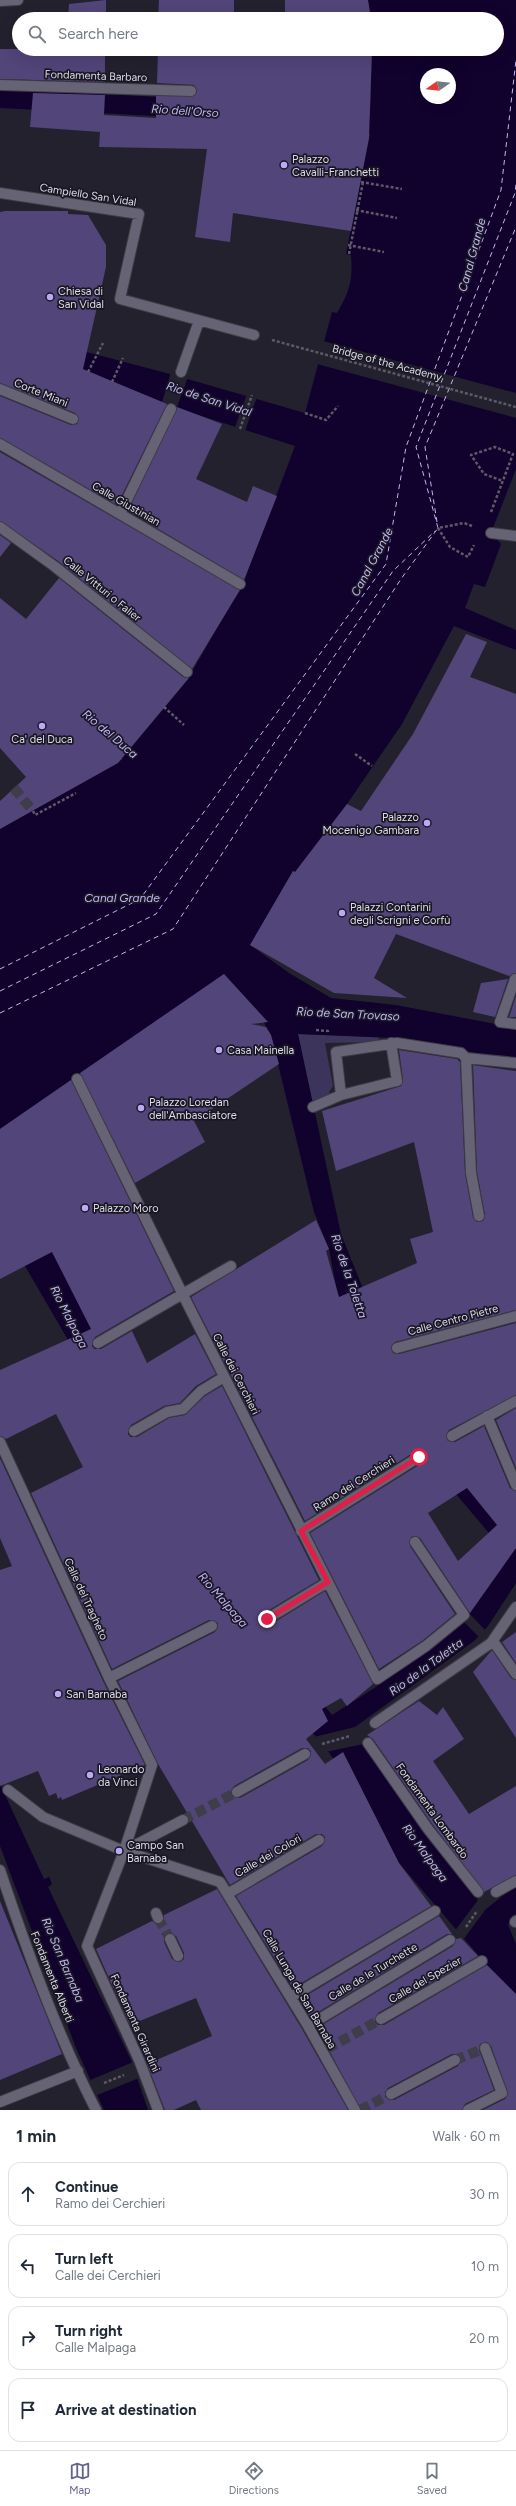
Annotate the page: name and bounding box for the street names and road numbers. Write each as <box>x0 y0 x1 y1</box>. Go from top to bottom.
street label: Fondamenta Barbaro <box>44 68 148 84</box>
street label: Campiello San Vidal <box>39 181 137 209</box>
street label: Bridge of the Academy <box>331 342 444 384</box>
street label: Corte Miani <box>12 376 70 410</box>
street label: Calle Giustinian <box>90 479 162 529</box>
street label: Calle Vitturi o Falier <box>61 554 144 624</box>
street label: Calle Centro Pietre <box>406 1302 500 1338</box>
street label: Calle dei Cerchieri <box>210 1331 262 1417</box>
street label: Ramo dei Cerchieri <box>311 1454 397 1514</box>
street label: Calle del Tragheto <box>61 1556 111 1642</box>
street label: Fondamenta Lombardo <box>393 1761 471 1861</box>
street label: Calle dei Colori <box>233 1832 303 1880</box>
street label: Calle Lunga de San Barnaba <box>259 1927 339 2051</box>
street label: Fondamenta Alberti <box>28 1930 76 2024</box>
street label: Calle de le Turchette <box>326 1940 420 2004</box>
street label: Calle del Spezier <box>386 1954 464 2006</box>
street label: Fondamenta Girardini <box>107 1972 163 2074</box>

